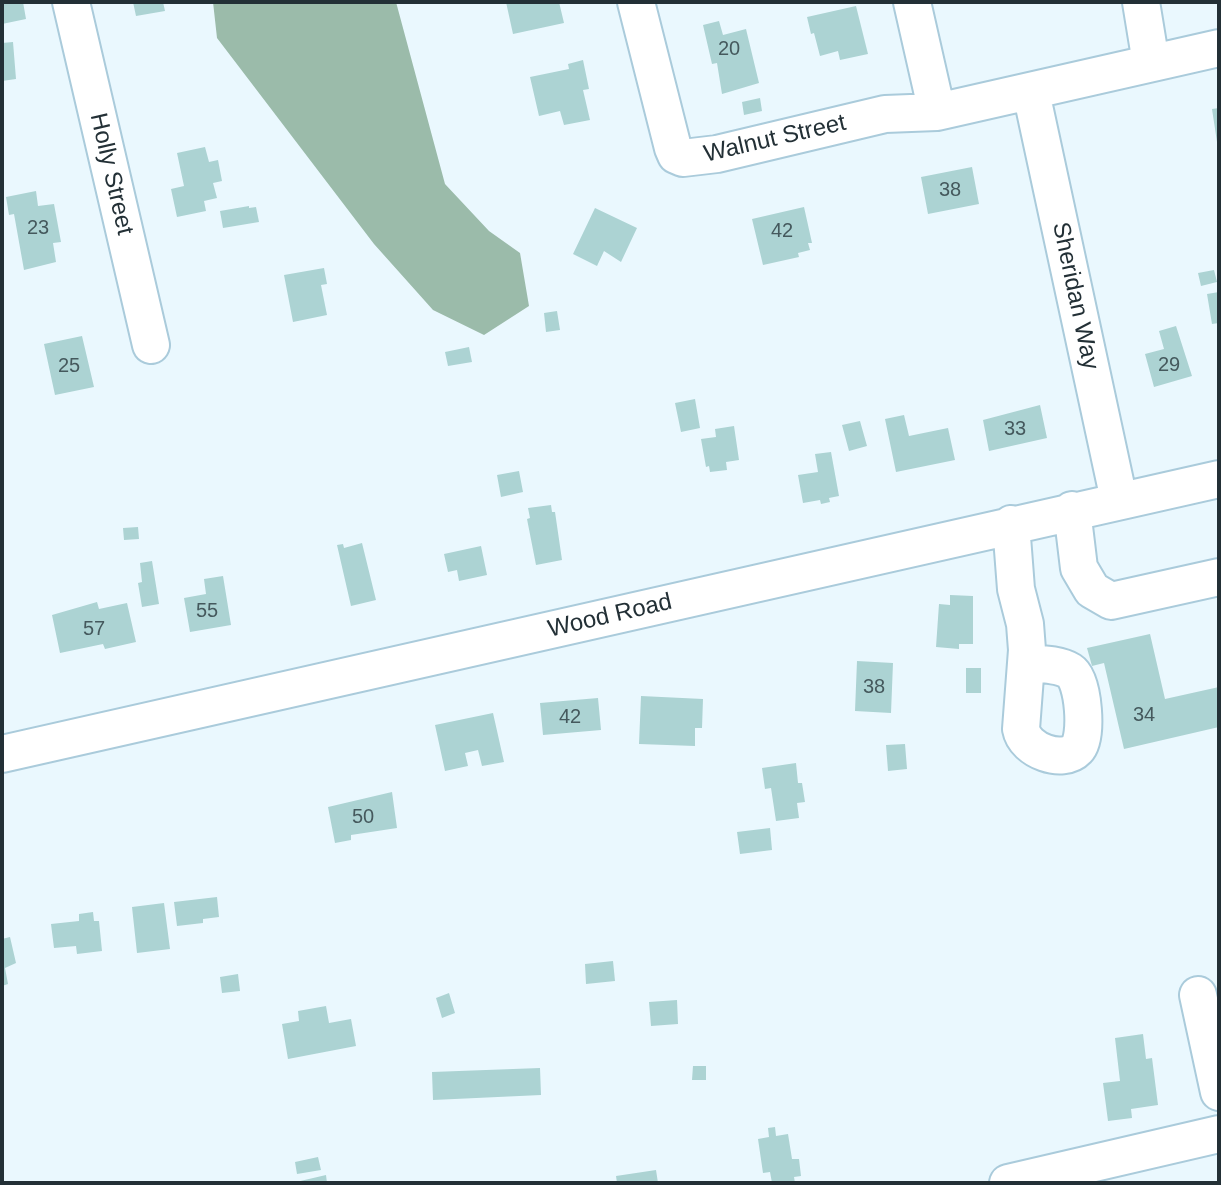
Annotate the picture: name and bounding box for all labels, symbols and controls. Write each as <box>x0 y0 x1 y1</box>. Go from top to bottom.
house number: 20 <box>718 37 740 61</box>
street label: Walnut Street <box>701 109 849 169</box>
street label: Holly Street <box>83 110 139 238</box>
house number: 38 <box>939 178 961 202</box>
house number: 23 <box>27 216 49 240</box>
house number: 42 <box>771 219 793 243</box>
street label: Sheridan Way <box>1045 220 1105 372</box>
house number: 29 <box>1158 353 1180 377</box>
house number: 25 <box>58 354 80 378</box>
house number: 33 <box>1004 417 1026 441</box>
street label: Wood Road <box>545 588 675 644</box>
house number: 55 <box>196 599 218 623</box>
house number: 57 <box>83 617 105 641</box>
house number: 38 <box>863 675 885 699</box>
house number: 34 <box>1133 703 1155 727</box>
house number: 42 <box>559 705 581 729</box>
house number: 50 <box>352 805 374 829</box>

